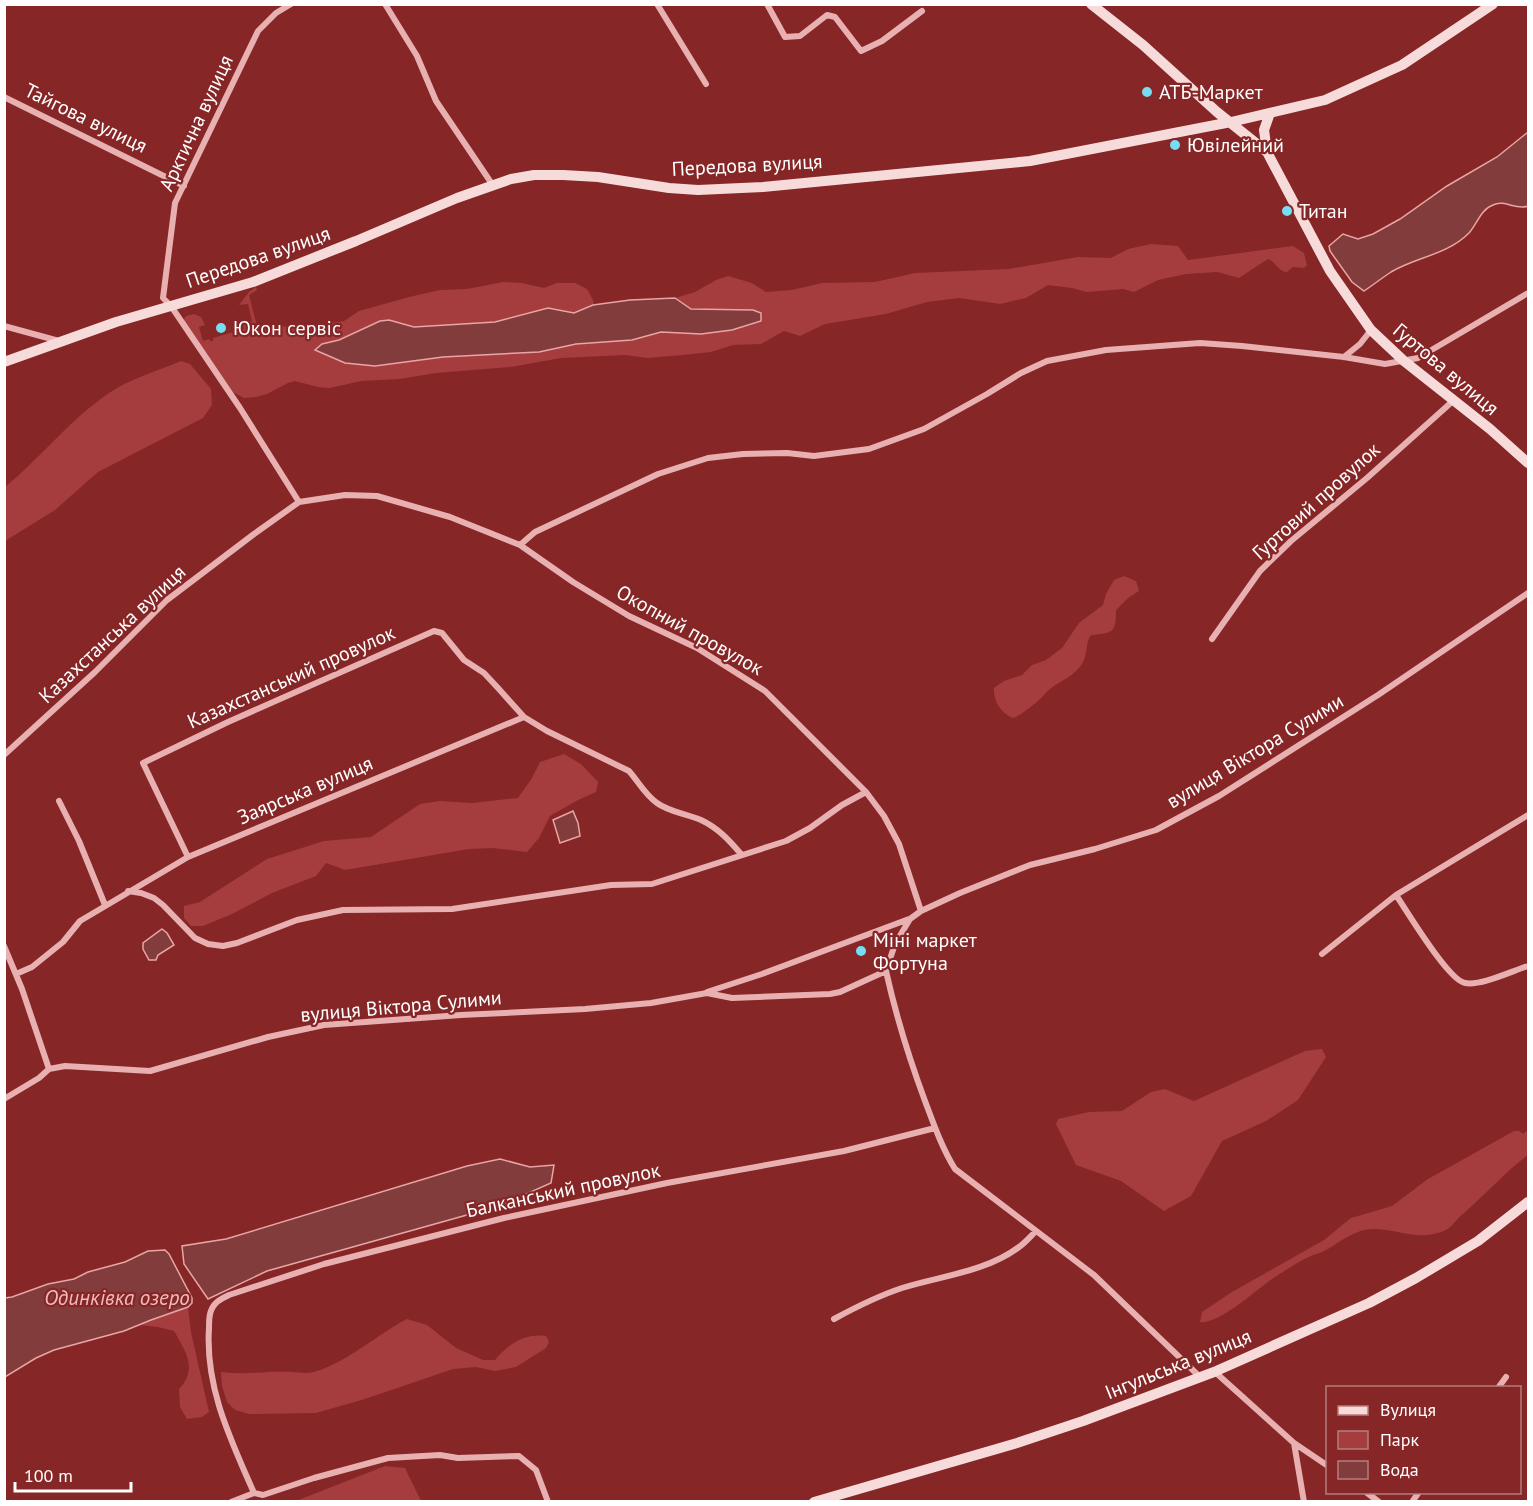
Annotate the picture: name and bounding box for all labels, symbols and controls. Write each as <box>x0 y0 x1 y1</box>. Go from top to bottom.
street label: Арктична вулиця <box>153 51 239 195</box>
street label: Тайгова вулиця <box>20 77 152 159</box>
place label: АТБ-Маркет <box>1159 79 1263 105</box>
marker: АТБ-Маркет <box>1140 85 1154 99</box>
place label: Ювілейний <box>1187 132 1284 158</box>
marker: Ювілейний <box>1168 138 1182 152</box>
street label: Передова вулиця <box>671 148 823 182</box>
place label: Титан <box>1299 198 1348 224</box>
marker: Титан <box>1280 204 1294 218</box>
street label: Передова вулиця <box>182 220 334 294</box>
place label: Юкон сервіс <box>233 315 341 341</box>
street label: Гуртова вулиця <box>1388 317 1504 421</box>
marker: Юкон сервіс <box>214 321 228 335</box>
street label: Гуртовий провулок <box>1247 436 1386 565</box>
street label: Казахстанська вулиця <box>33 559 191 709</box>
street label: Окопний провулок <box>612 579 768 681</box>
street label: Казахстанський провулок <box>183 619 399 735</box>
street label: вулиця Віктора Сулими <box>1162 688 1348 814</box>
street label: Заярська вулиця <box>233 750 377 830</box>
place label: Міні маркет Фортуна <box>873 927 977 976</box>
marker: Міні маркет Фортуна <box>854 944 868 958</box>
street label: вулиця Віктора Сулими <box>299 984 503 1028</box>
street label: Балканський провулок <box>464 1157 663 1223</box>
water label: Одинківка озеро <box>44 1284 190 1311</box>
street label: Інгульська вулиця <box>1101 1323 1255 1405</box>
legend <box>1326 1386 1521 1494</box>
text: Вулиця <box>1380 1398 1436 1421</box>
text: Парк <box>1380 1428 1420 1451</box>
scale bar <box>15 1455 130 1493</box>
text: Вода <box>1380 1458 1419 1481</box>
text: 100 m <box>24 1464 73 1487</box>

